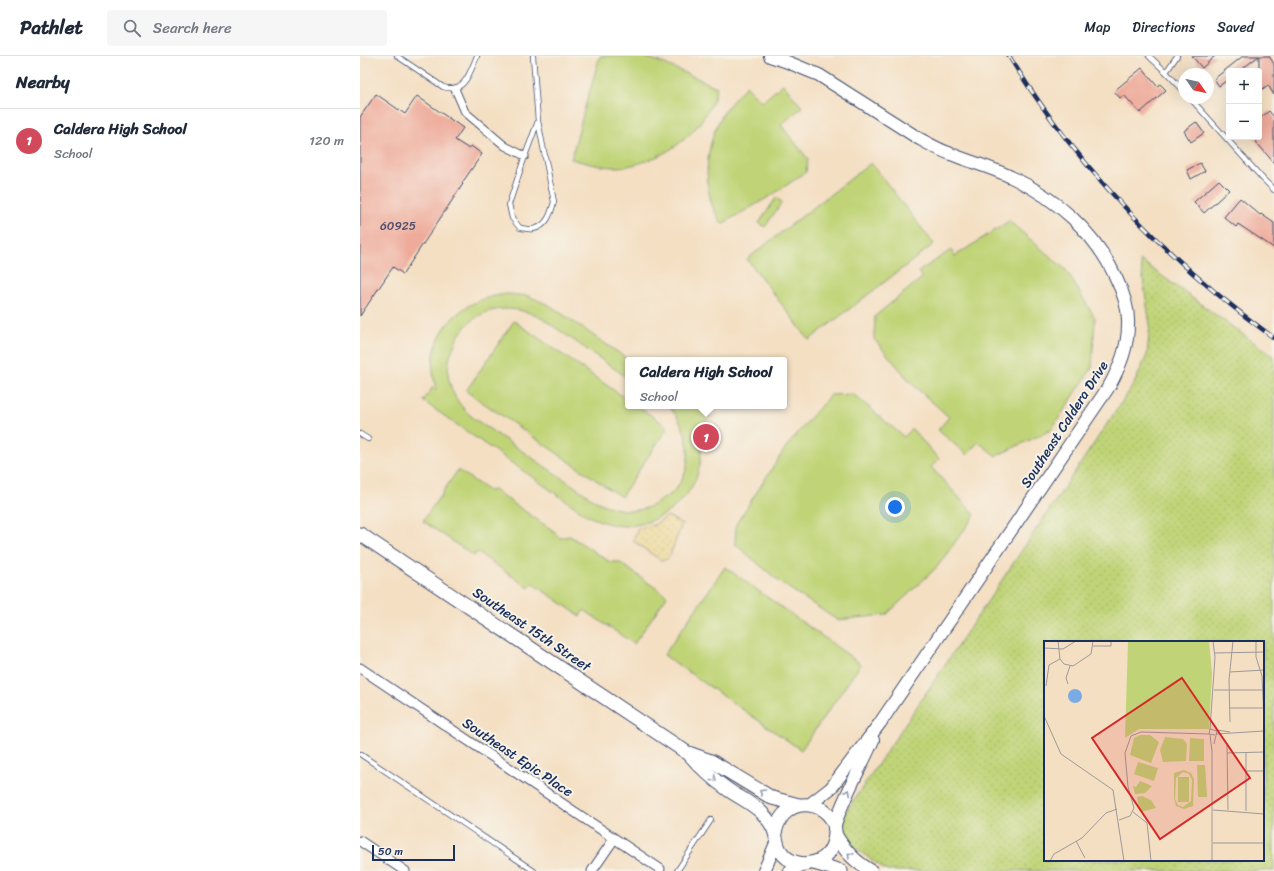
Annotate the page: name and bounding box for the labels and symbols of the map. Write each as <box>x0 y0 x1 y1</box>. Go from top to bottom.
north arrow <box>1178 68 1214 104</box>
house number: 60925 <box>380 215 416 237</box>
street label: Southeast Caldera Drive <box>1014 355 1115 493</box>
pin: 1 <box>693 422 719 452</box>
your location <box>885 497 905 517</box>
street label: Southeast 15th Street <box>467 580 597 679</box>
inset map <box>1044 641 1264 861</box>
street label: Southeast Epic Place <box>457 711 578 804</box>
one-way arrow <box>709 774 717 781</box>
one-way arrow <box>843 788 851 796</box>
one-way arrow <box>759 790 766 797</box>
scale bar <box>372 843 455 862</box>
one-way arrow <box>847 852 855 860</box>

